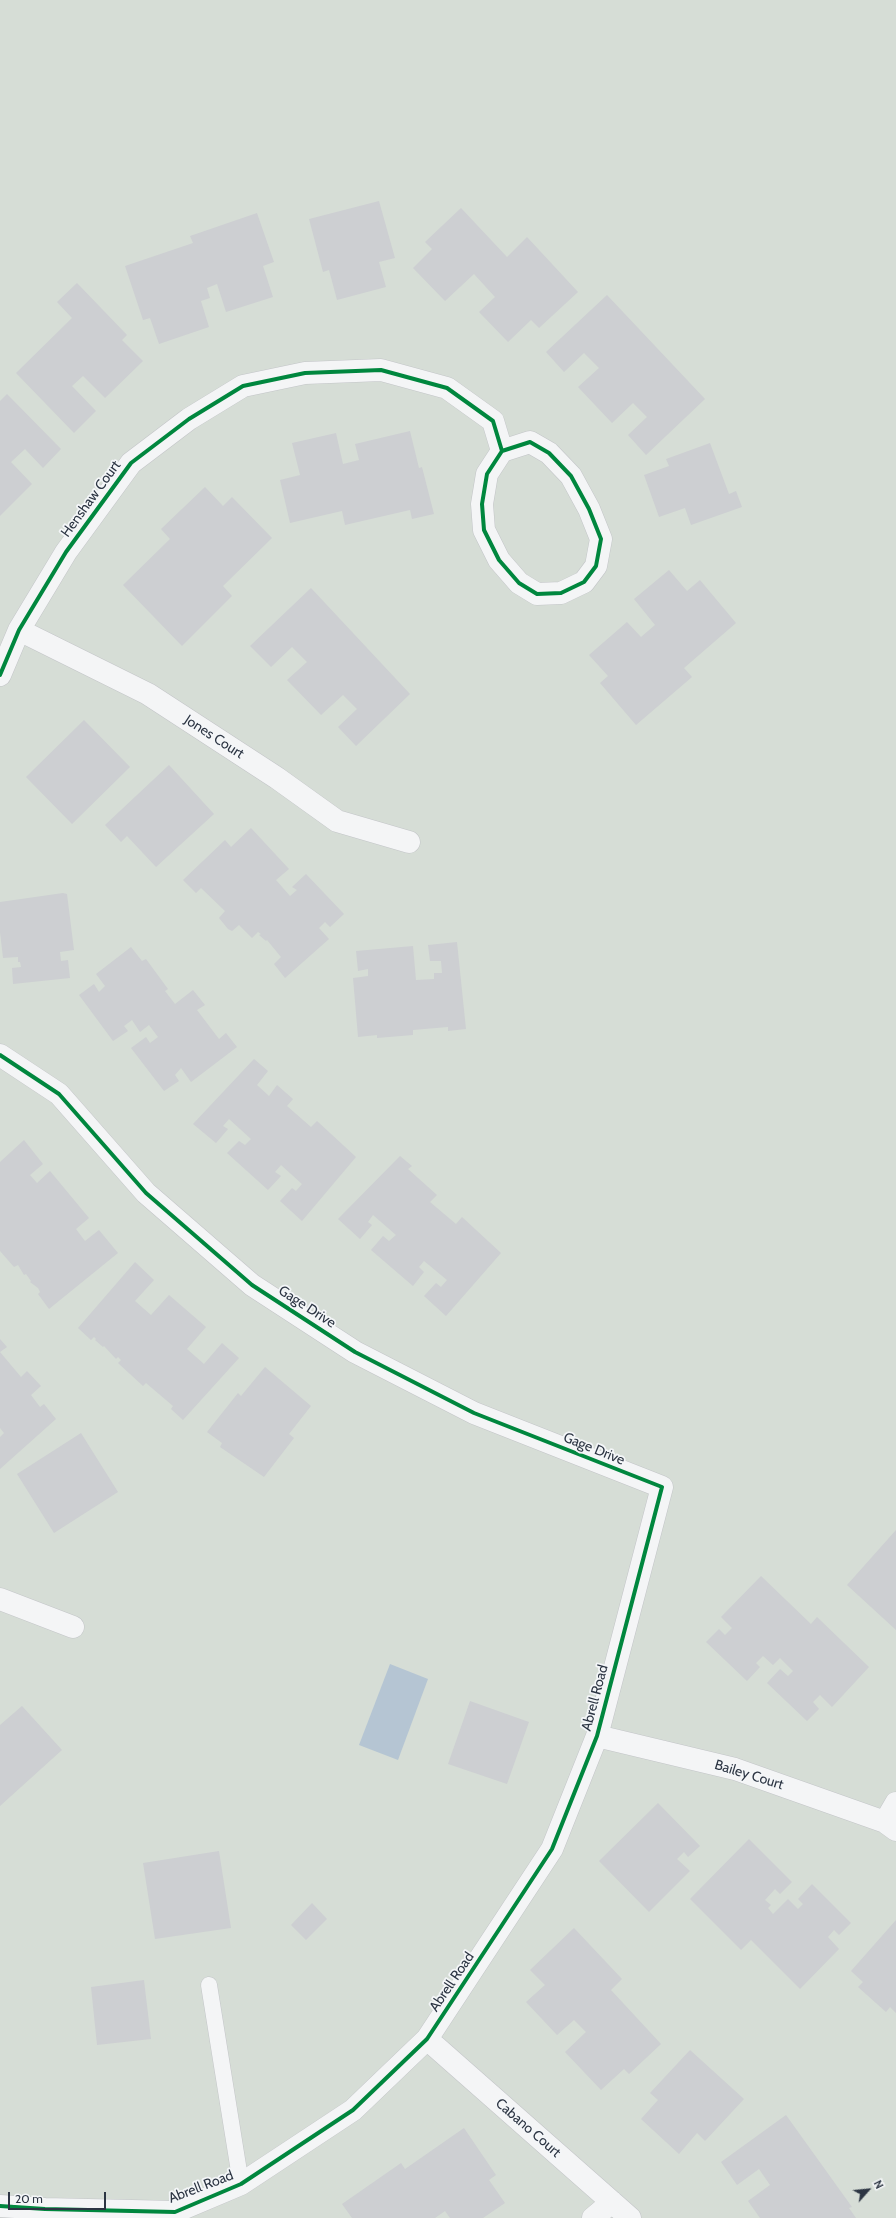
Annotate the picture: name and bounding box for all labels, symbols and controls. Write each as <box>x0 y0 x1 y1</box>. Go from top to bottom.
street label: Henshaw Court <box>58 457 124 541</box>
street label: Jones Court <box>181 712 247 762</box>
street label: Gage Drive <box>275 1282 339 1332</box>
street label: Gage Drive <box>561 1429 627 1469</box>
street label: Abrell Road <box>578 1663 612 1733</box>
street label: Bailey Court <box>712 1757 786 1793</box>
street label: Abrell Road <box>426 1949 478 2015</box>
street label: Cabano Court <box>492 2095 564 2161</box>
street label: Abrell Road <box>166 2167 236 2207</box>
north arrow <box>848 2170 888 2210</box>
text: N <box>871 2178 887 2191</box>
scale bar <box>10 2184 108 2210</box>
text: 20 m <box>15 2191 43 2206</box>

